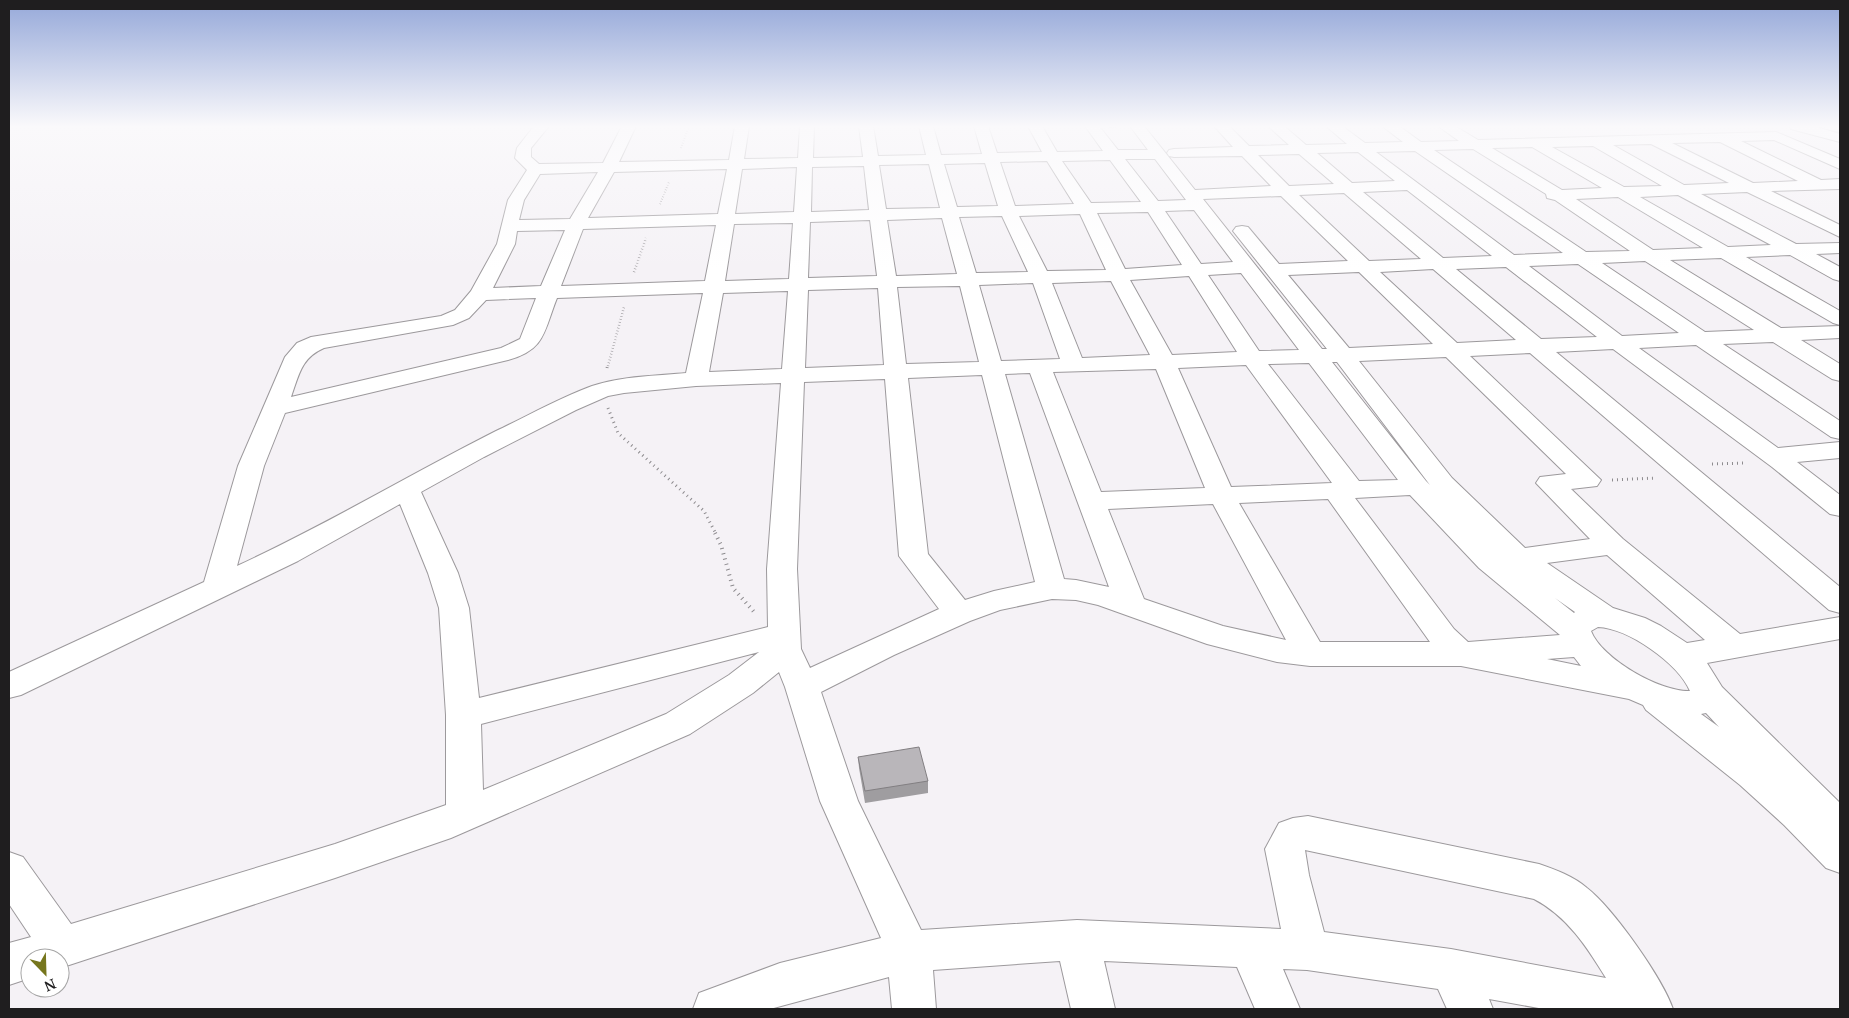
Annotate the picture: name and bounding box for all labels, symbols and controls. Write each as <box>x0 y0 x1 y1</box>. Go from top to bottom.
north arrow <box>20 948 70 998</box>
text: N <box>41 975 59 996</box>

